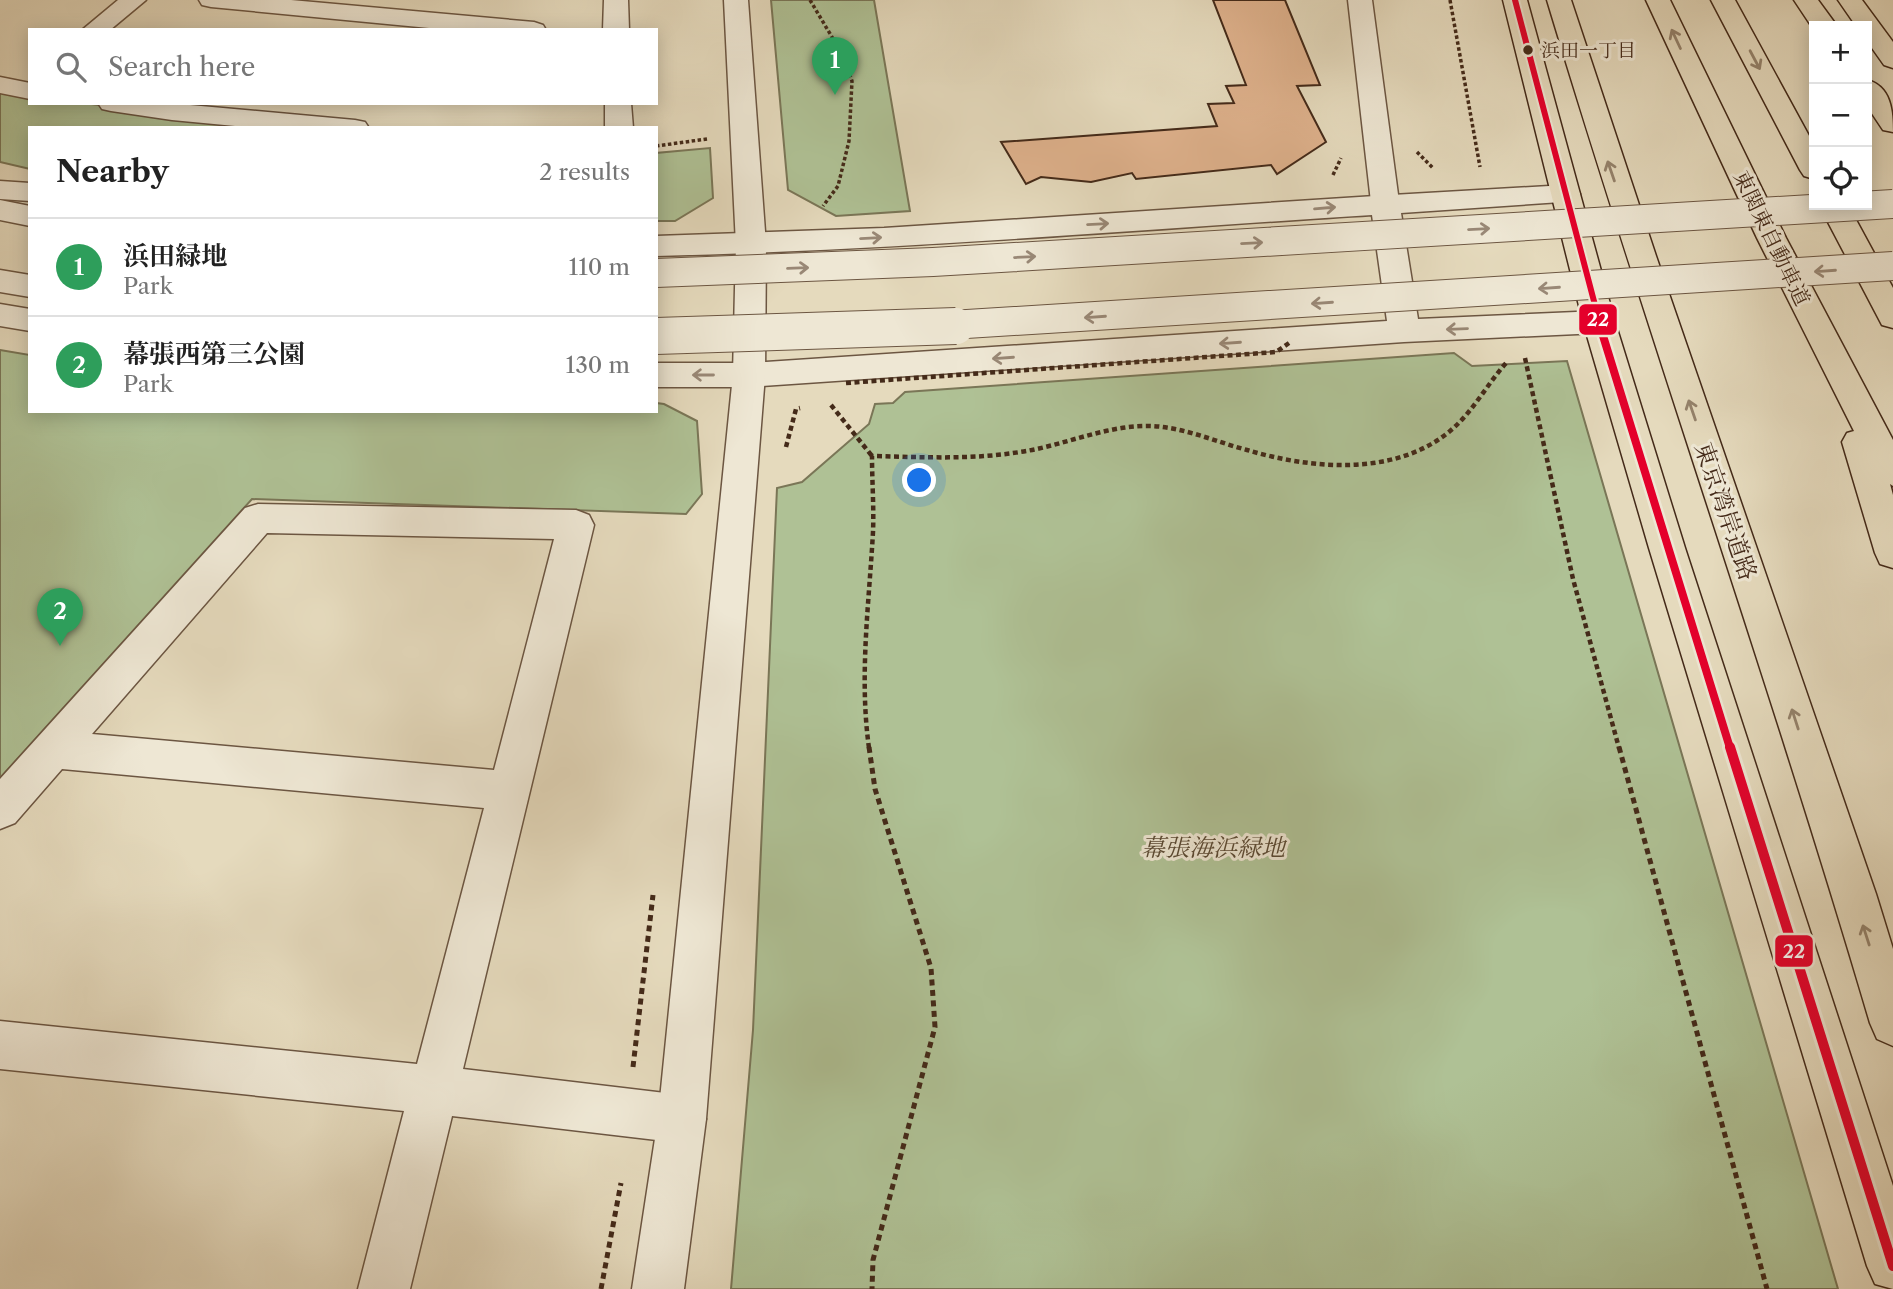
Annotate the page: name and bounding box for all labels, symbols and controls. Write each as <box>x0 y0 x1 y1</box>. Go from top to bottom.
map controls <box>1809 21 1872 210</box>
button: + <box>1809 21 1872 84</box>
search box <box>28 28 658 105</box>
one-way arrow <box>1669 28 1682 50</box>
pin: 1 <box>812 37 858 95</box>
place label: 浜田一丁目 <box>1541 39 1636 62</box>
marker: 浜田一丁目 <box>1521 43 1535 57</box>
icon: search <box>52 48 90 86</box>
one-way arrow <box>1749 49 1763 70</box>
text: Search here <box>108 51 255 83</box>
button: − <box>1809 84 1872 147</box>
button: locate <box>1809 147 1872 210</box>
text: Nearby <box>56 153 169 190</box>
text: 2 results <box>539 158 630 186</box>
one-way arrow <box>1604 160 1617 182</box>
street label: 東関東自動車道 <box>1729 166 1815 310</box>
one-way arrow <box>1313 201 1336 214</box>
one-way arrow <box>1087 217 1109 230</box>
one-way arrow <box>1467 222 1490 235</box>
one-way arrow <box>860 231 883 244</box>
one-way arrow <box>1240 236 1263 249</box>
text: 浜田緑地 <box>123 240 227 272</box>
one-way arrow <box>1013 250 1036 263</box>
text: 1 <box>74 253 84 281</box>
text: 110 m <box>569 253 630 281</box>
one-way arrow <box>786 261 809 274</box>
one-way arrow <box>1814 264 1837 277</box>
text: Park <box>123 272 173 300</box>
one-way arrow <box>1538 282 1561 295</box>
one-way arrow <box>1311 297 1334 310</box>
line badge: 22 <box>1578 303 1618 336</box>
text: 22 <box>1587 308 1609 331</box>
one-way arrow <box>1084 311 1107 324</box>
one-way arrow <box>1446 322 1469 335</box>
one-way arrow <box>1220 337 1242 350</box>
text: 幕張西第三公園 <box>123 338 305 370</box>
text: 2 <box>72 351 86 379</box>
text: 130 m <box>566 351 630 379</box>
one-way arrow <box>993 352 1015 365</box>
one-way arrow <box>692 368 715 382</box>
text: Park <box>123 370 173 398</box>
one-way arrow <box>1685 399 1697 421</box>
street label: 東京湾岸道路 <box>1689 438 1763 584</box>
your location <box>902 463 936 497</box>
pin: 2 <box>37 588 83 646</box>
one-way arrow <box>1788 708 1800 730</box>
park label: 幕張海浜緑地 <box>1141 833 1288 862</box>
one-way arrow <box>1859 924 1871 946</box>
line badge: 22 <box>1774 934 1814 968</box>
text: 22 <box>1783 940 1805 963</box>

